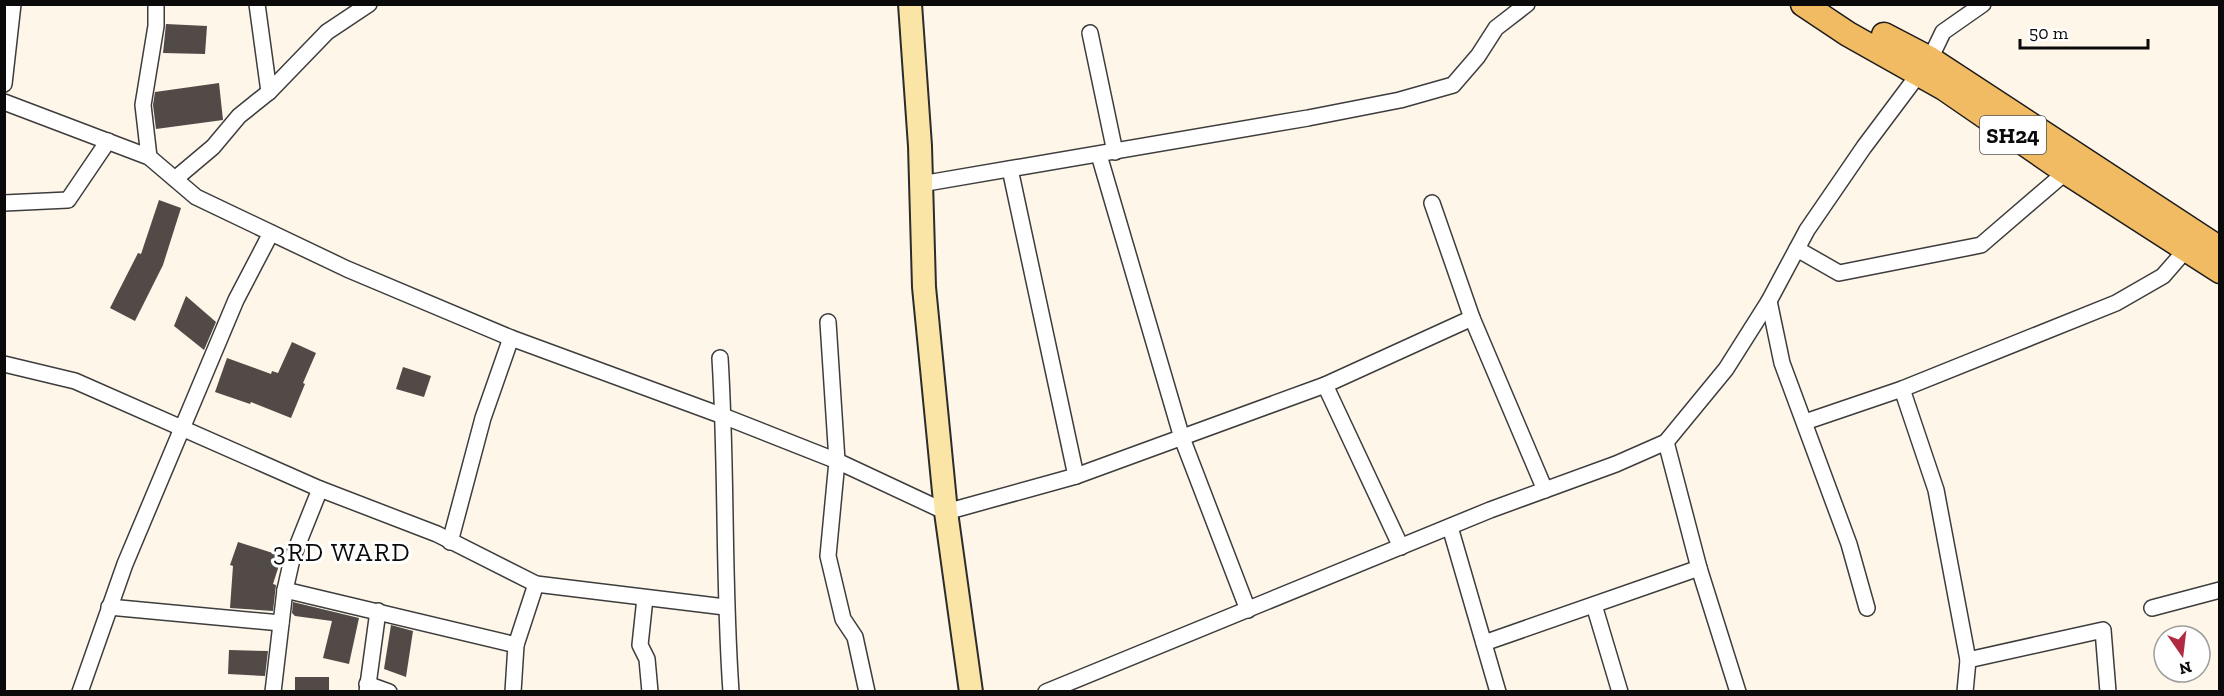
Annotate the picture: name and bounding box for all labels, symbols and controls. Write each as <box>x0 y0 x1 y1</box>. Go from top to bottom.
scale bar <box>2020 12 2148 50</box>
text: 50 m <box>2029 22 2069 44</box>
road number: SH24 <box>1980 116 2046 154</box>
district label: 3RD WARD <box>273 536 411 568</box>
north arrow <box>2152 624 2212 684</box>
text: N <box>2177 657 2194 679</box>

